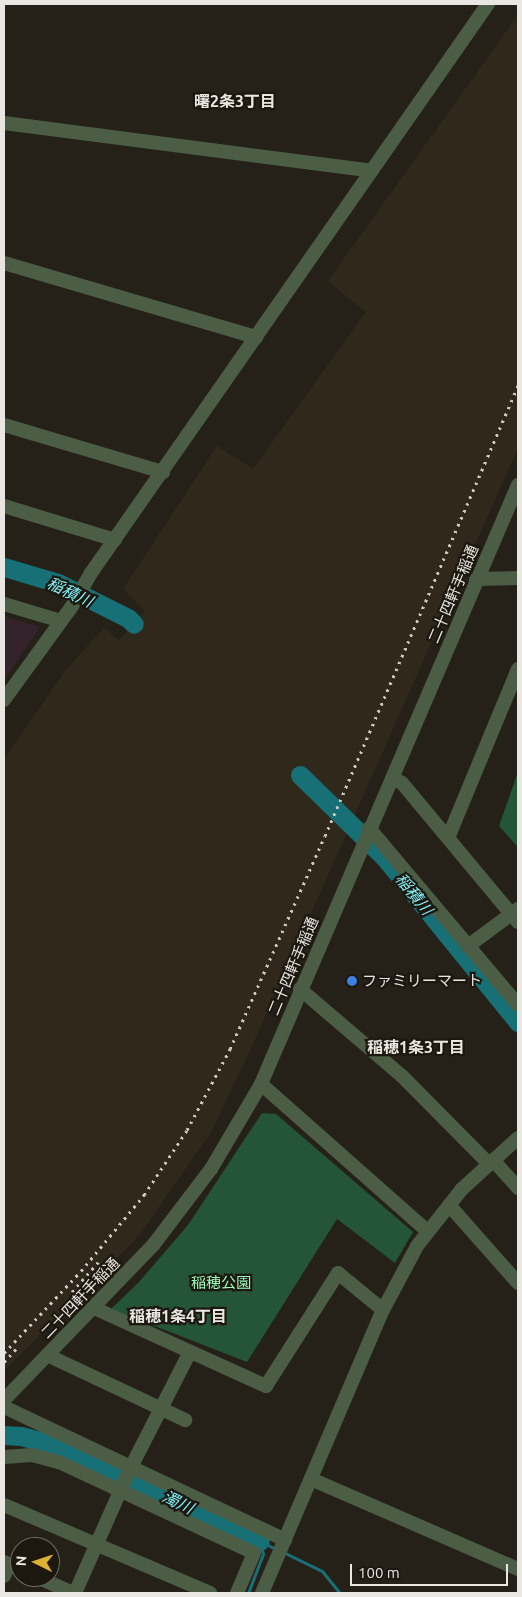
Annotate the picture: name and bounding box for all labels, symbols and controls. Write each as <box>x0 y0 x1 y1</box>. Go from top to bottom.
district label: 曙2条3丁目 <box>194 91 276 111</box>
street label: 二十四軒手稲通 <box>424 542 482 646</box>
water label: 稲積川 <box>44 573 96 611</box>
water label: 稲積川 <box>391 869 437 919</box>
street label: 二十四軒手稲通 <box>264 914 322 1018</box>
place label: ファミリーマート <box>362 972 482 990</box>
marker: ファミリーマート <box>346 975 358 987</box>
district label: 稲穂1条3丁目 <box>367 1037 465 1057</box>
street label: 二十四軒手稲通 <box>37 1254 123 1342</box>
park label: 稲穂公園 <box>191 1274 251 1292</box>
district label: 稲穂1条4丁目 <box>129 1306 227 1326</box>
water label: 濁川 <box>159 1486 197 1518</box>
north arrow <box>10 1537 60 1587</box>
scale bar <box>352 1554 510 1586</box>
text: N <box>13 1555 29 1567</box>
text: 100 m <box>358 1564 400 1581</box>

